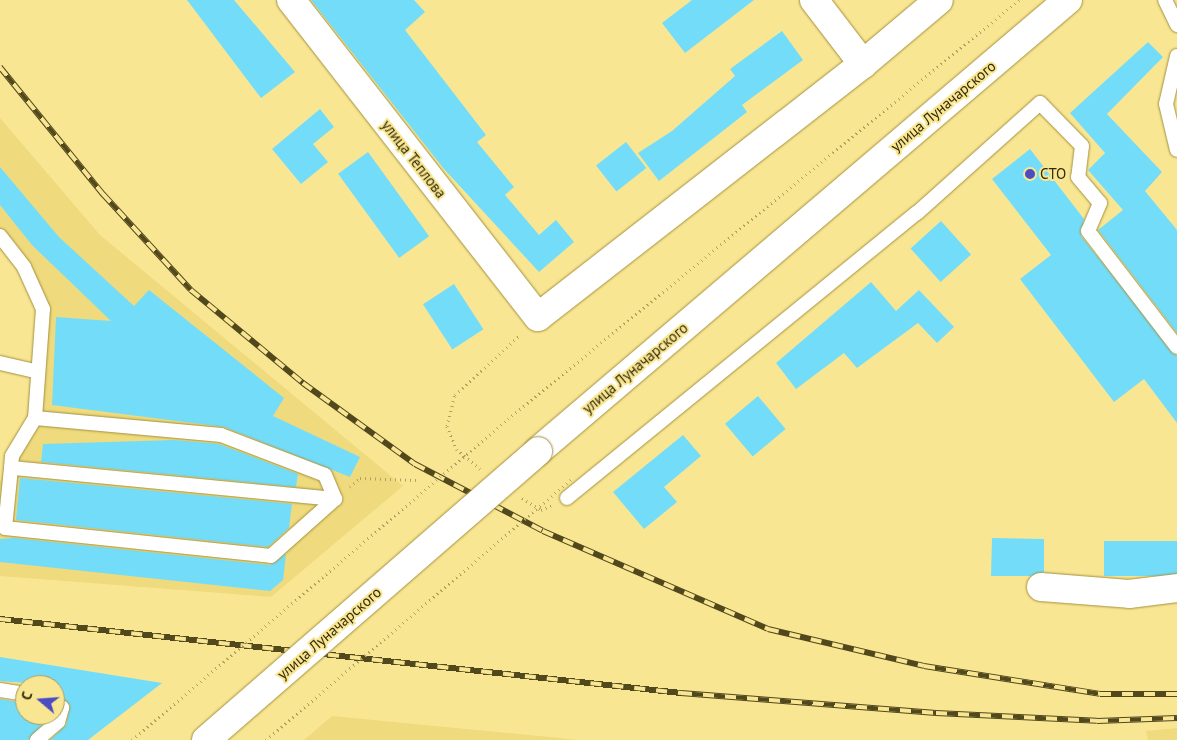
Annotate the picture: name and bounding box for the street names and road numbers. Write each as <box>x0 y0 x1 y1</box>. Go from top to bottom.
street label: улица Луначарского <box>887 57 999 155</box>
street label: улица Теплова <box>378 116 450 202</box>
street label: улица Луначарского <box>579 319 691 417</box>
street label: улица Луначарского <box>273 583 385 683</box>

